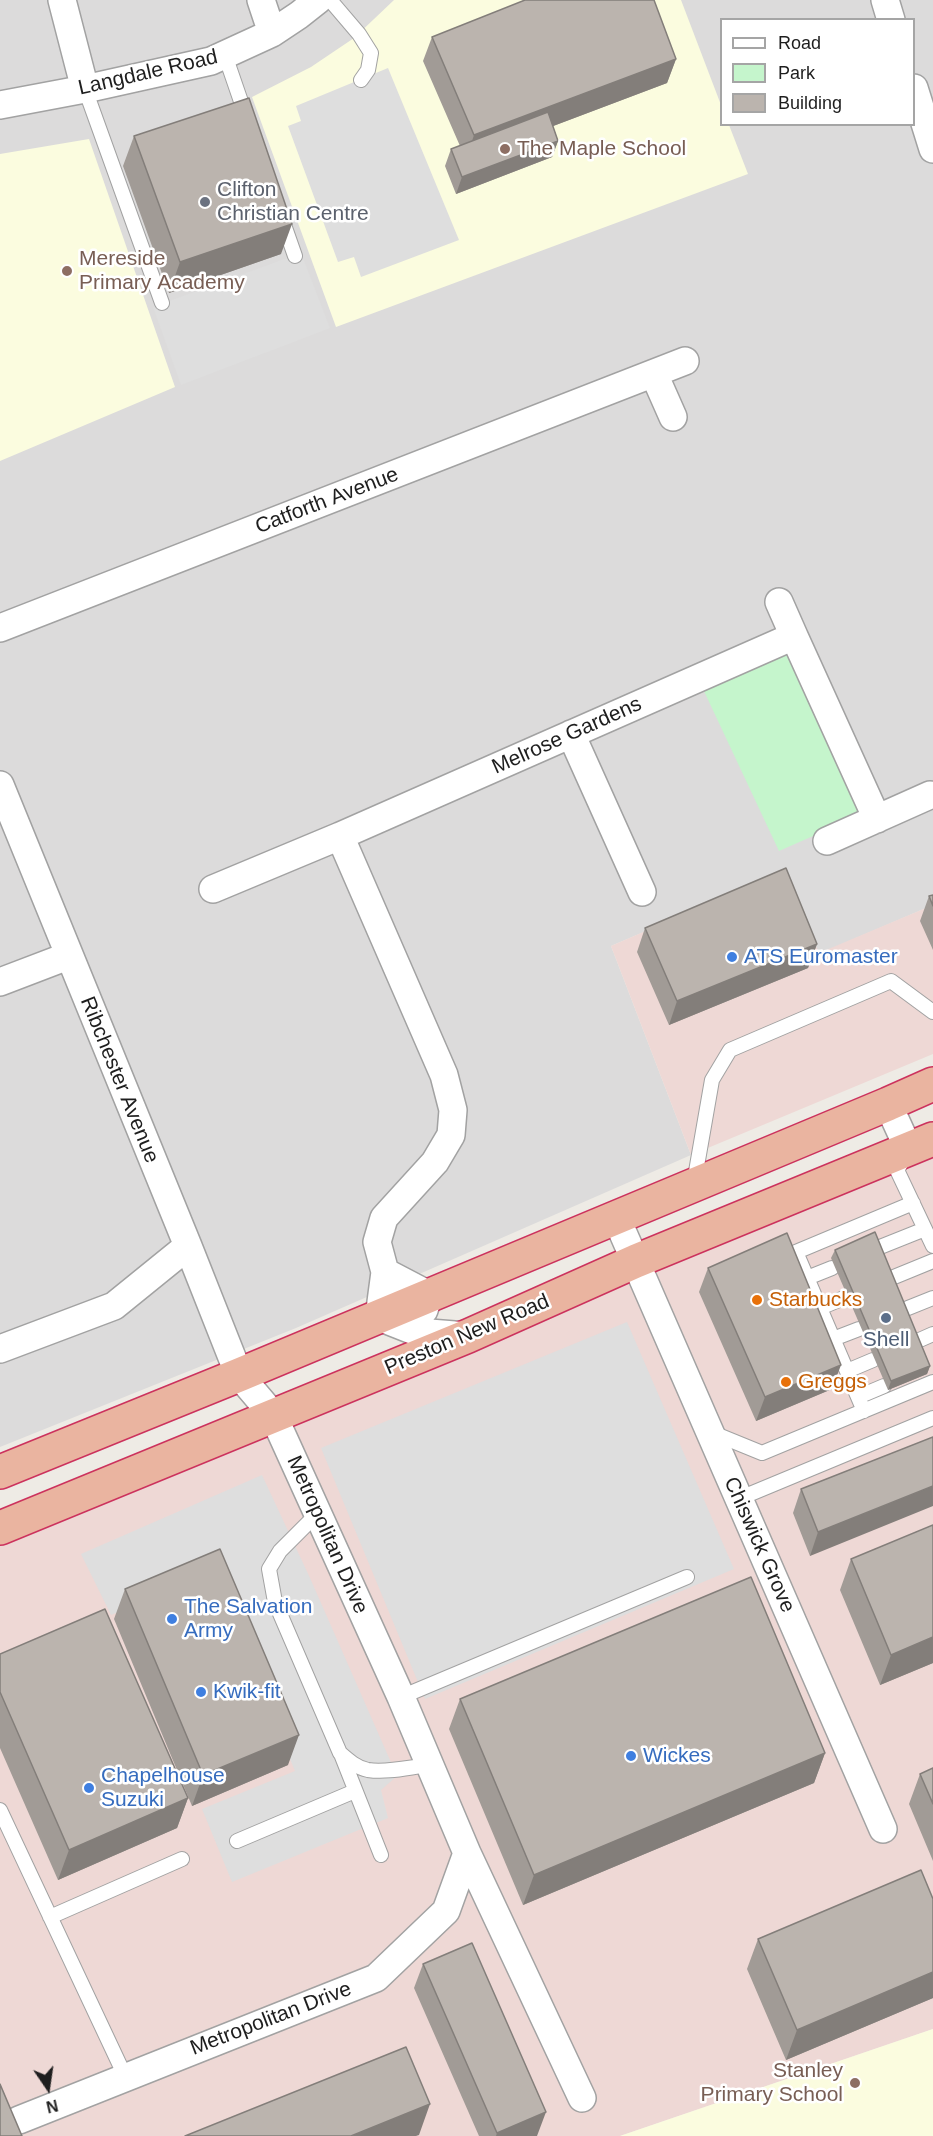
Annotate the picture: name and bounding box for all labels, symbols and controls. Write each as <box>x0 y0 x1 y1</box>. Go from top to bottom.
legend <box>720 18 915 126</box>
text: Road <box>778 33 821 53</box>
street label: Langdale Road <box>76 45 220 101</box>
text: Park <box>778 63 815 83</box>
text: Building <box>778 93 842 113</box>
place label: The Maple School <box>517 136 686 162</box>
marker: The Maple School <box>498 142 512 156</box>
place label: Clifton Christian Centre <box>217 177 369 227</box>
marker: Clifton Christian Centre <box>198 195 212 209</box>
place label: Mereside Primary Academy <box>79 246 245 296</box>
marker: Mereside Primary Academy <box>60 264 74 278</box>
street label: Catforth Avenue <box>252 462 402 540</box>
street label: Melrose Gardens <box>488 692 646 780</box>
place label: ATS Euromaster <box>744 944 898 970</box>
marker: ATS Euromaster <box>725 950 739 964</box>
street label: Ribchester Avenue <box>74 993 164 1167</box>
place label: Starbucks <box>769 1287 862 1313</box>
street label: Preston New Road <box>381 1289 553 1381</box>
marker: Starbucks <box>750 1293 764 1307</box>
marker: Shell <box>879 1311 893 1325</box>
place label: Shell <box>863 1327 909 1353</box>
place label: Greggs <box>798 1369 867 1395</box>
marker: Greggs <box>779 1375 793 1389</box>
street label: Metropolitan Drive <box>281 1452 373 1618</box>
street label: Chiswick Grove <box>718 1473 800 1617</box>
place label: The Salvation Army <box>184 1594 312 1644</box>
marker: The Salvation Army <box>165 1612 179 1626</box>
place label: Kwik-fit <box>213 1679 281 1705</box>
marker: Kwik-fit <box>194 1685 208 1699</box>
place label: Wickes <box>643 1743 711 1769</box>
marker: Wickes <box>624 1749 638 1763</box>
place label: Chapelhouse Suzuki <box>101 1763 225 1813</box>
marker: Chapelhouse Suzuki <box>82 1781 96 1795</box>
street label: Metropolitan Drive <box>187 1977 355 2061</box>
north arrow <box>18 2058 78 2118</box>
place label: Stanley Primary School <box>701 2058 843 2108</box>
marker: Stanley Primary School <box>848 2076 862 2090</box>
text: N <box>45 2096 60 2116</box>

